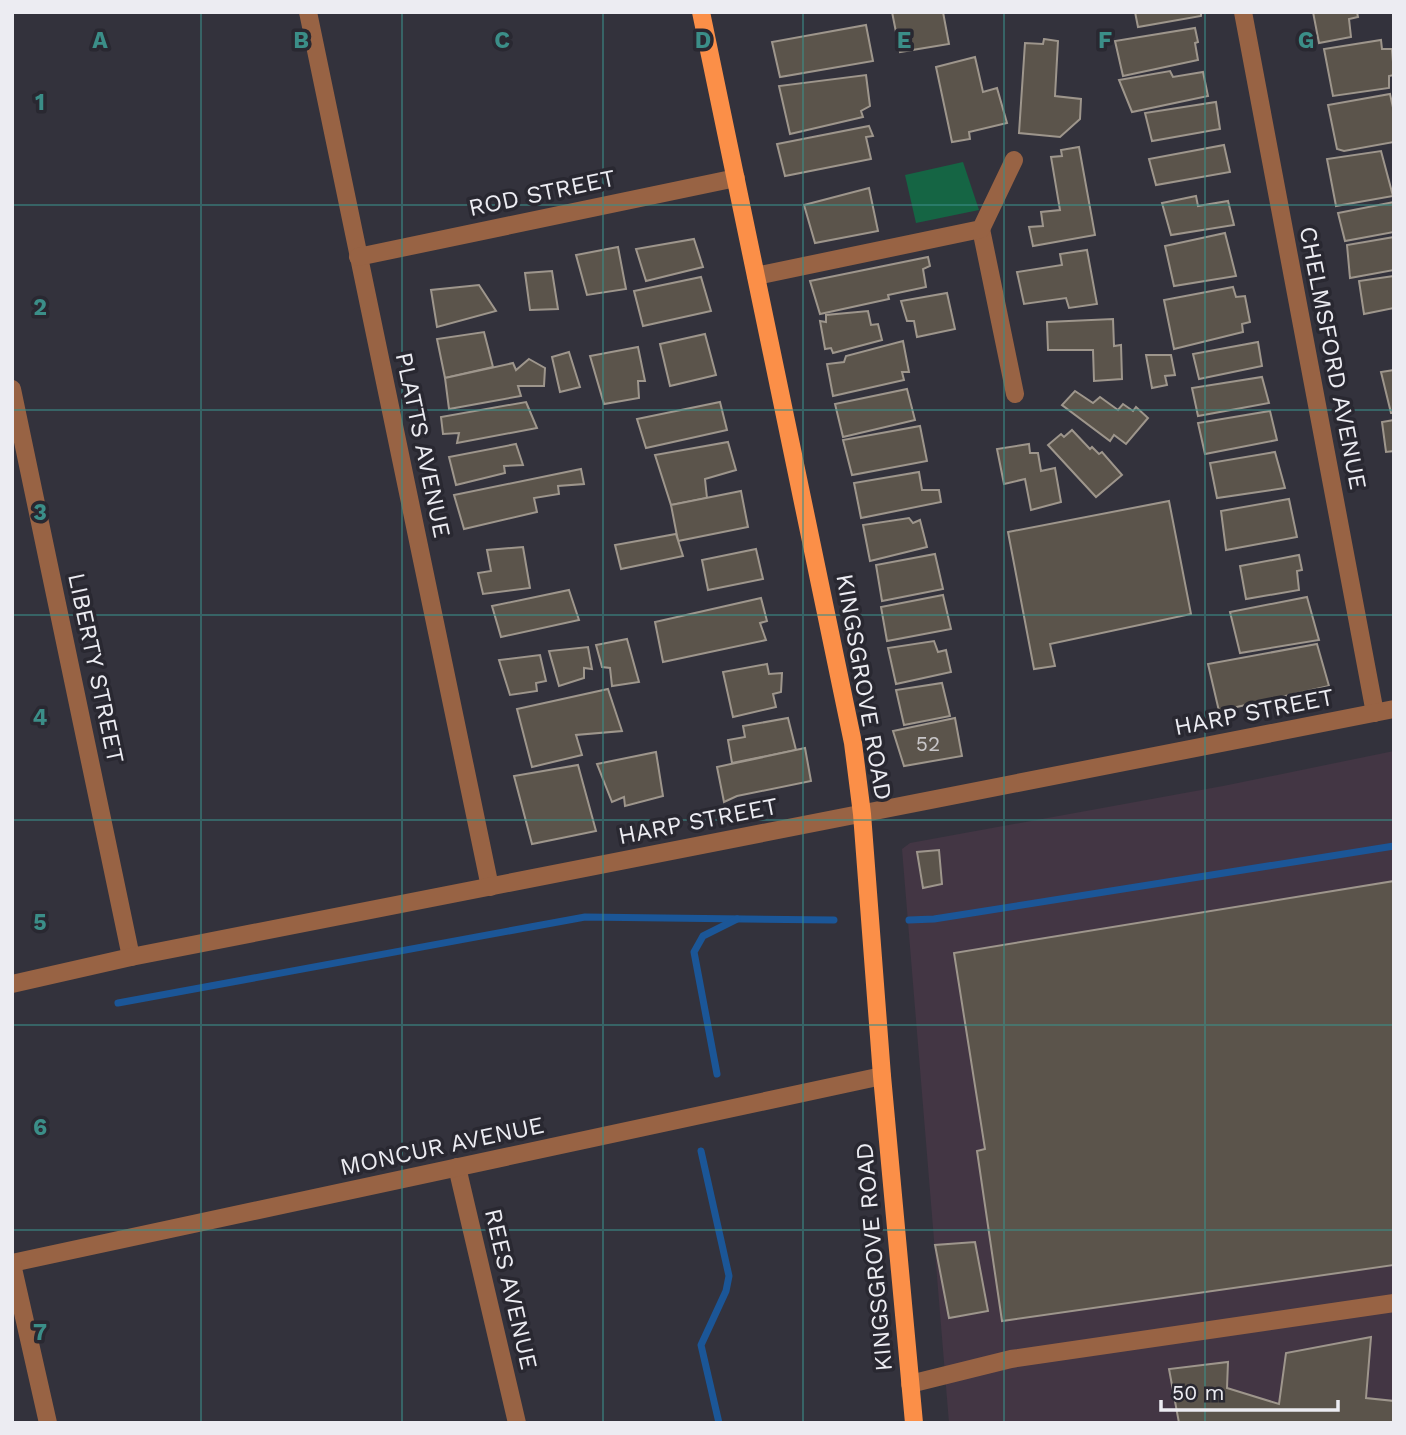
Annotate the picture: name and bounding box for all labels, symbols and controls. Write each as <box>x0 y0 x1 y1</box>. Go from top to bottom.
text: A <box>92 27 108 54</box>
text: B <box>293 27 309 54</box>
text: C <box>494 27 510 54</box>
text: D <box>695 27 711 54</box>
text: E <box>897 27 911 54</box>
text: F <box>1098 27 1112 54</box>
text: G <box>1298 27 1314 54</box>
text: 1 <box>35 89 45 116</box>
street label: ROD STREET <box>466 164 618 222</box>
street label: CHELMSFORD AVENUE <box>1294 224 1372 492</box>
text: 2 <box>33 294 47 321</box>
street label: PLATTS AVENUE <box>390 350 456 540</box>
text: 3 <box>33 499 47 526</box>
street label: LIBERTY STREET <box>62 570 130 766</box>
street label: KINGSGROVE ROAD <box>830 572 898 802</box>
street label: HARP STREET <box>1172 683 1336 741</box>
text: 4 <box>33 704 48 731</box>
house number: 52 <box>916 731 940 756</box>
street label: HARP STREET <box>616 792 780 850</box>
text: 5 <box>33 909 47 936</box>
street label: MONCUR AVENUE <box>337 1111 547 1181</box>
text: 6 <box>33 1114 47 1141</box>
street label: KINGSGROVE ROAD <box>850 1142 898 1372</box>
street label: REES AVENUE <box>479 1206 543 1372</box>
text: 7 <box>33 1319 47 1346</box>
scale bar <box>1161 1368 1338 1412</box>
text: 50 m <box>1172 1380 1224 1405</box>

